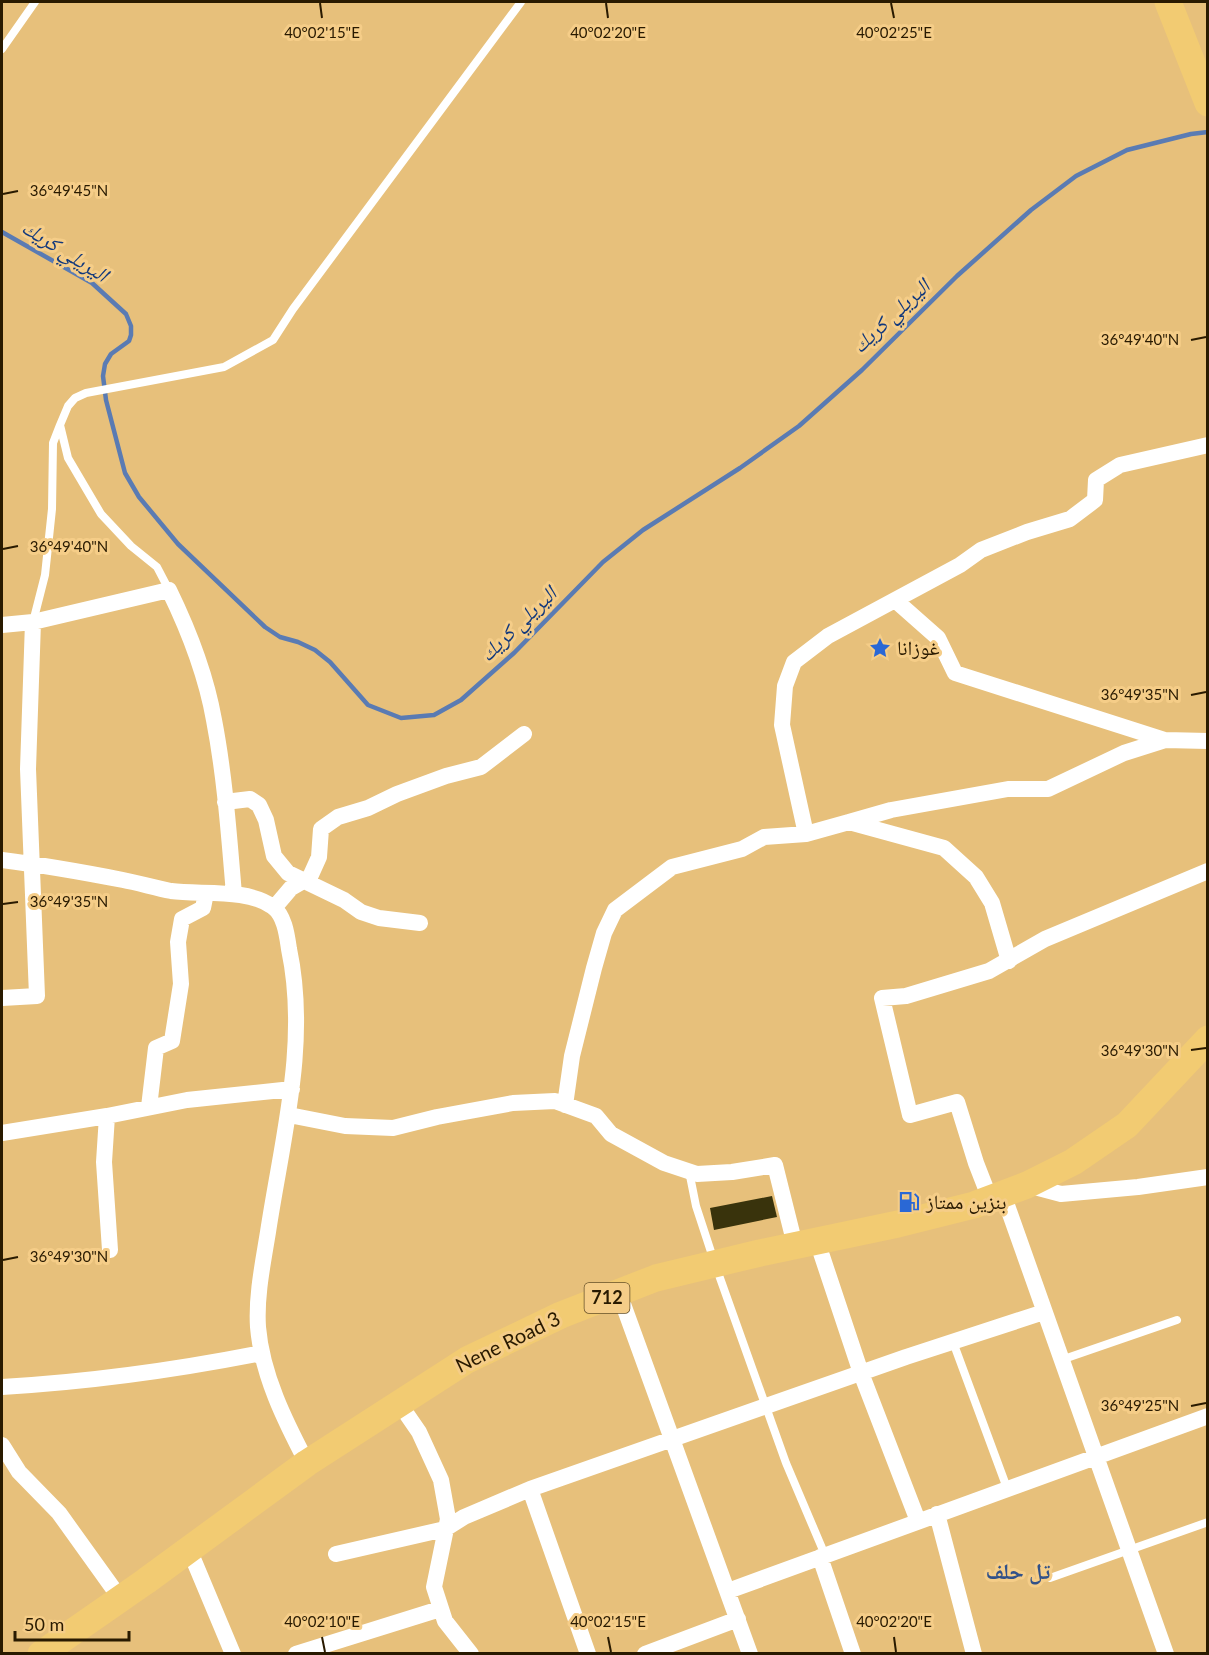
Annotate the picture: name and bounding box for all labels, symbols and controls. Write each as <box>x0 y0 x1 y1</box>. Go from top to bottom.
text: 40°02'15"E <box>284 23 360 41</box>
text: 40°02'20"E <box>570 23 646 41</box>
text: 40°02'25"E <box>856 23 932 41</box>
text: 36°49'45"N <box>30 181 108 199</box>
water label: اليريلي كريك <box>15 213 115 292</box>
water label: اليريلي كريك <box>846 271 939 361</box>
text: 36°49'40"N <box>1101 330 1179 348</box>
text: 36°49'40"N <box>30 537 108 555</box>
water label: اليريلي كريك <box>473 579 566 669</box>
place label: غوزانا <box>897 635 940 659</box>
place icon: غوزانا <box>868 636 892 660</box>
text: 36°49'35"N <box>1101 685 1179 703</box>
text: 36°49'35"N <box>30 892 108 910</box>
text: 36°49'30"N <box>1101 1041 1179 1059</box>
place label: بنزين ممتاز <box>925 1189 1006 1214</box>
fuel station icon: بنزين ممتاز <box>897 1190 921 1214</box>
text: 36°49'30"N <box>30 1247 108 1265</box>
road number: 712 <box>584 1283 630 1313</box>
street label: Nene Road 3 <box>451 1305 564 1377</box>
text: 36°49'25"N <box>1101 1396 1179 1414</box>
district label: تل حلف <box>986 1557 1050 1585</box>
scale bar <box>15 1604 129 1642</box>
text: 40°02'10"E <box>284 1612 360 1630</box>
text: 40°02'15"E <box>570 1612 646 1630</box>
text: 40°02'20"E <box>856 1612 932 1630</box>
text: 50 m <box>24 1613 64 1635</box>

